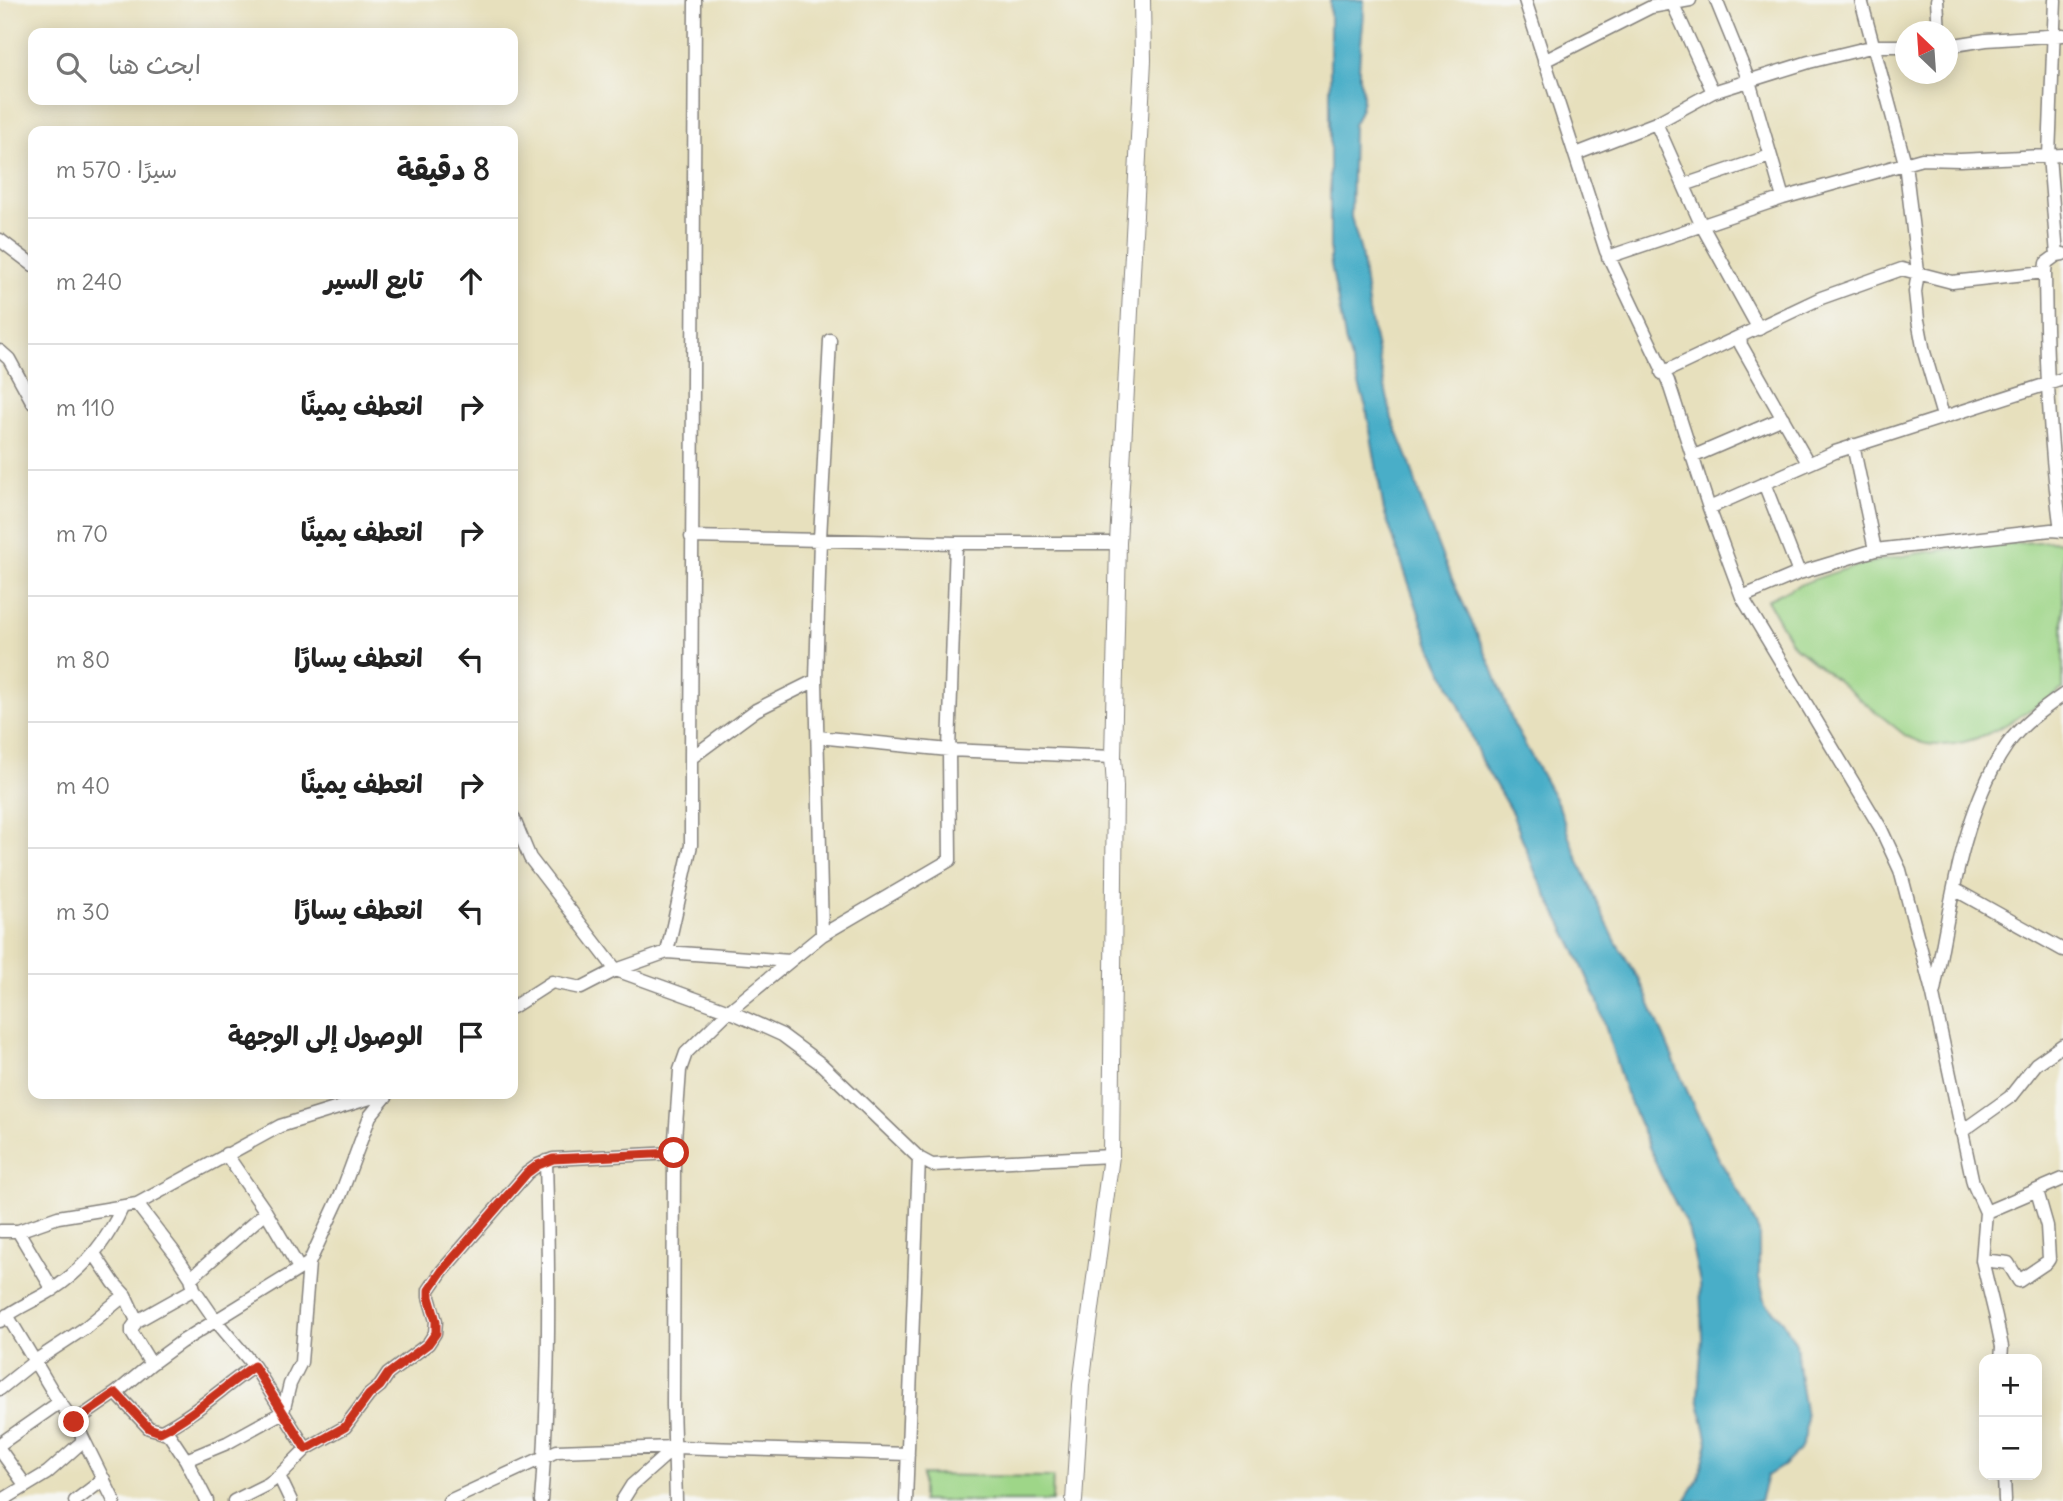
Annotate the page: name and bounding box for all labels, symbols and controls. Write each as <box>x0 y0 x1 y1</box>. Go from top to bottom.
north arrow <box>1895 21 1958 84</box>
search box <box>28 28 518 105</box>
icon: search <box>52 48 90 86</box>
text: ابحث هنا <box>108 48 201 81</box>
text: 8 دقيقة <box>396 150 490 188</box>
text: سيرًا · 570 m <box>56 155 177 184</box>
icon: ahead <box>452 262 490 300</box>
text: تابع السير <box>324 263 423 296</box>
text: 240 m <box>56 267 122 296</box>
icon: right <box>452 388 490 426</box>
text: انعطف يمينًا <box>301 389 423 422</box>
text: 110 m <box>56 393 115 422</box>
icon: right <box>452 514 490 552</box>
text: انعطف يمينًا <box>301 515 423 548</box>
text: 70 m <box>56 519 108 548</box>
icon: left <box>452 640 490 678</box>
text: انعطف يسارًا <box>294 641 423 674</box>
text: 80 m <box>56 645 110 674</box>
icon: right <box>452 766 490 804</box>
text: انعطف يمينًا <box>301 767 423 800</box>
text: 40 m <box>56 771 110 800</box>
icon: left <box>452 892 490 930</box>
text: انعطف يسارًا <box>294 893 423 926</box>
text: 30 m <box>56 897 110 926</box>
icon: arrive <box>452 1018 490 1056</box>
text: الوصول إلى الوجهة <box>228 1019 423 1052</box>
route start <box>658 1137 689 1168</box>
map controls <box>1979 1354 2042 1480</box>
button: + <box>1979 1354 2042 1417</box>
route end <box>58 1406 89 1437</box>
button: − <box>1979 1417 2042 1480</box>

